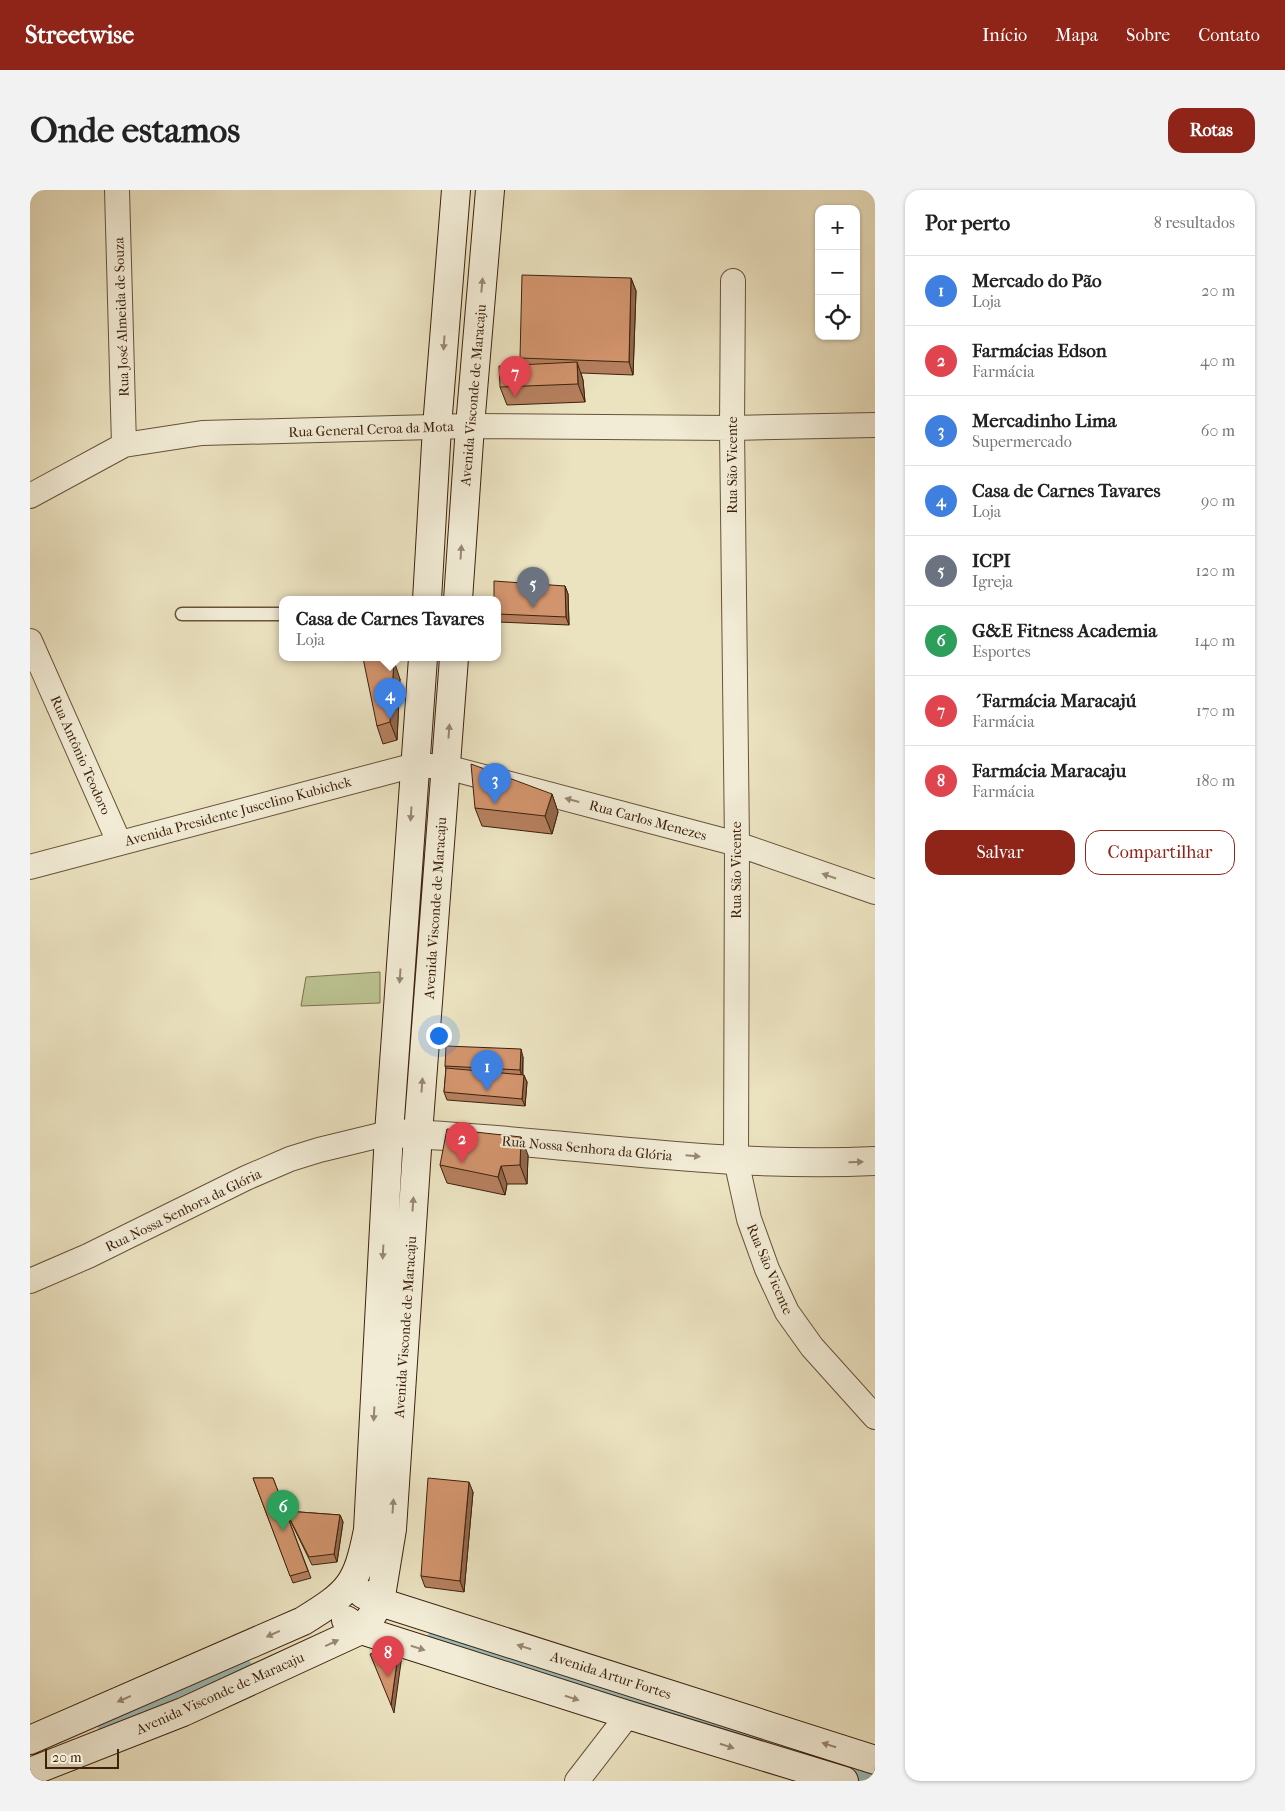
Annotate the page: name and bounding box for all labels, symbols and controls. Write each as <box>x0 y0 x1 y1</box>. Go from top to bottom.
text: Streetwise <box>25 21 134 49</box>
text: Início <box>982 25 1027 46</box>
text: Mapa <box>1055 25 1098 46</box>
text: Sobre <box>1126 25 1170 46</box>
text: Contato <box>1198 25 1260 46</box>
button: Rotas <box>1168 108 1255 153</box>
text: Onde estamos <box>30 110 240 151</box>
map controls <box>815 205 860 340</box>
button: + <box>815 205 860 250</box>
text: Por perto <box>925 211 1010 235</box>
text: 8 resultados <box>1154 213 1235 232</box>
street label: Rua José Almeida de Souza <box>110 236 133 397</box>
button: − <box>815 250 860 295</box>
text: Mercado do Pão <box>972 270 1102 292</box>
one-way arrow <box>478 277 486 293</box>
text: 1 <box>938 281 944 300</box>
text: 20 m <box>1201 281 1235 300</box>
text: Loja <box>972 292 1001 311</box>
button: locate <box>815 295 860 340</box>
street label: Avenida Visconde de Maracaju <box>457 303 490 488</box>
one-way arrow <box>440 336 448 352</box>
text: Farmácias Edson <box>972 340 1107 362</box>
text: 2 <box>937 351 945 370</box>
text: 40 m <box>1200 351 1235 370</box>
pin: 7 <box>499 356 531 397</box>
text: Farmácia <box>972 362 1035 381</box>
text: Mercadinho Lima <box>972 410 1117 432</box>
street label: Rua São Vicente <box>724 416 741 514</box>
street label: Rua General Ceroa da Mota <box>288 418 455 441</box>
text: 3 <box>938 421 944 440</box>
text: 60 m <box>1201 421 1235 440</box>
text: Supermercado <box>972 432 1072 451</box>
text: Casa de Carnes Tavares <box>972 480 1161 502</box>
text: 4 <box>936 491 946 510</box>
text: 90 m <box>1201 491 1235 510</box>
text: Loja <box>972 502 1001 521</box>
one-way arrow <box>458 543 466 559</box>
text: ICPI <box>972 550 1011 572</box>
text: 5 <box>938 561 944 580</box>
text: 120 m <box>1196 561 1235 580</box>
pin: 5 <box>517 567 549 608</box>
text: Igreja <box>972 572 1013 591</box>
popup <box>279 596 501 661</box>
text: Casa de Carnes Tavares <box>296 608 484 630</box>
text: G&E Fitness Academia <box>972 620 1157 642</box>
text: Loja <box>296 630 325 649</box>
text: 6 <box>937 631 945 650</box>
text: 140 m <box>1194 631 1235 650</box>
text: Esportes <box>972 642 1031 661</box>
pin: 4 <box>374 678 406 719</box>
text: ´Farmácia Maracajú <box>972 690 1136 712</box>
street label: Rua Antônio Teodoro <box>47 693 114 817</box>
text: 7 <box>937 701 945 720</box>
text: 170 m <box>1196 701 1235 720</box>
text: Farmácia <box>972 712 1035 731</box>
one-way arrow <box>445 723 453 739</box>
text: Farmácia Maracaju <box>972 760 1126 782</box>
pin: 3 <box>479 763 511 804</box>
text: 8 <box>937 771 945 790</box>
text: 180 m <box>1196 771 1235 790</box>
street label: Avenida Presidente Juscelino Kubichek <box>122 773 354 850</box>
text: Farmácia <box>972 782 1035 801</box>
one-way arrow <box>565 796 580 804</box>
street label: Rua Carlos Menezes <box>587 797 708 844</box>
one-way arrow <box>407 806 415 822</box>
street label: Avenida Visconde de Maracaju <box>421 816 450 1001</box>
street label: Rua São Vicente <box>728 821 745 919</box>
button: Salvar <box>925 830 1075 875</box>
button: Compartilhar <box>1085 830 1235 875</box>
one-way arrow <box>821 872 836 880</box>
one-way arrow <box>396 968 404 984</box>
your location <box>426 1023 452 1049</box>
pin: 1 <box>471 1050 503 1091</box>
one-way arrow <box>418 1077 426 1093</box>
pin: 2 <box>446 1122 478 1163</box>
street label: Rua Nossa Senhora da Glória <box>501 1133 674 1164</box>
one-way arrow <box>686 1152 702 1160</box>
one-way arrow <box>848 1157 864 1165</box>
street label: Rua Nossa Senhora da Glória <box>102 1165 264 1256</box>
one-way arrow <box>410 1196 418 1212</box>
street label: Rua São Vicente <box>743 1221 796 1317</box>
street label: Avenida Visconde de Maracaju <box>391 1235 420 1420</box>
one-way arrow <box>378 1244 386 1260</box>
one-way arrow <box>370 1406 378 1422</box>
pin: 6 <box>267 1490 299 1531</box>
one-way arrow <box>390 1497 398 1513</box>
one-way arrow <box>266 1631 280 1639</box>
pin: 8 <box>372 1636 404 1677</box>
one-way arrow <box>325 1638 339 1646</box>
one-way arrow <box>516 1643 531 1651</box>
one-way arrow <box>410 1645 425 1652</box>
street label: Avenida Artur Fortes <box>547 1648 674 1703</box>
street label: Avenida Visconde de Maracaju <box>133 1649 307 1739</box>
one-way arrow <box>565 1694 580 1702</box>
one-way arrow <box>117 1696 131 1704</box>
one-way arrow <box>821 1741 836 1748</box>
one-way arrow <box>720 1742 735 1750</box>
scale bar <box>45 1746 119 1769</box>
text: 20 m <box>52 1749 82 1766</box>

